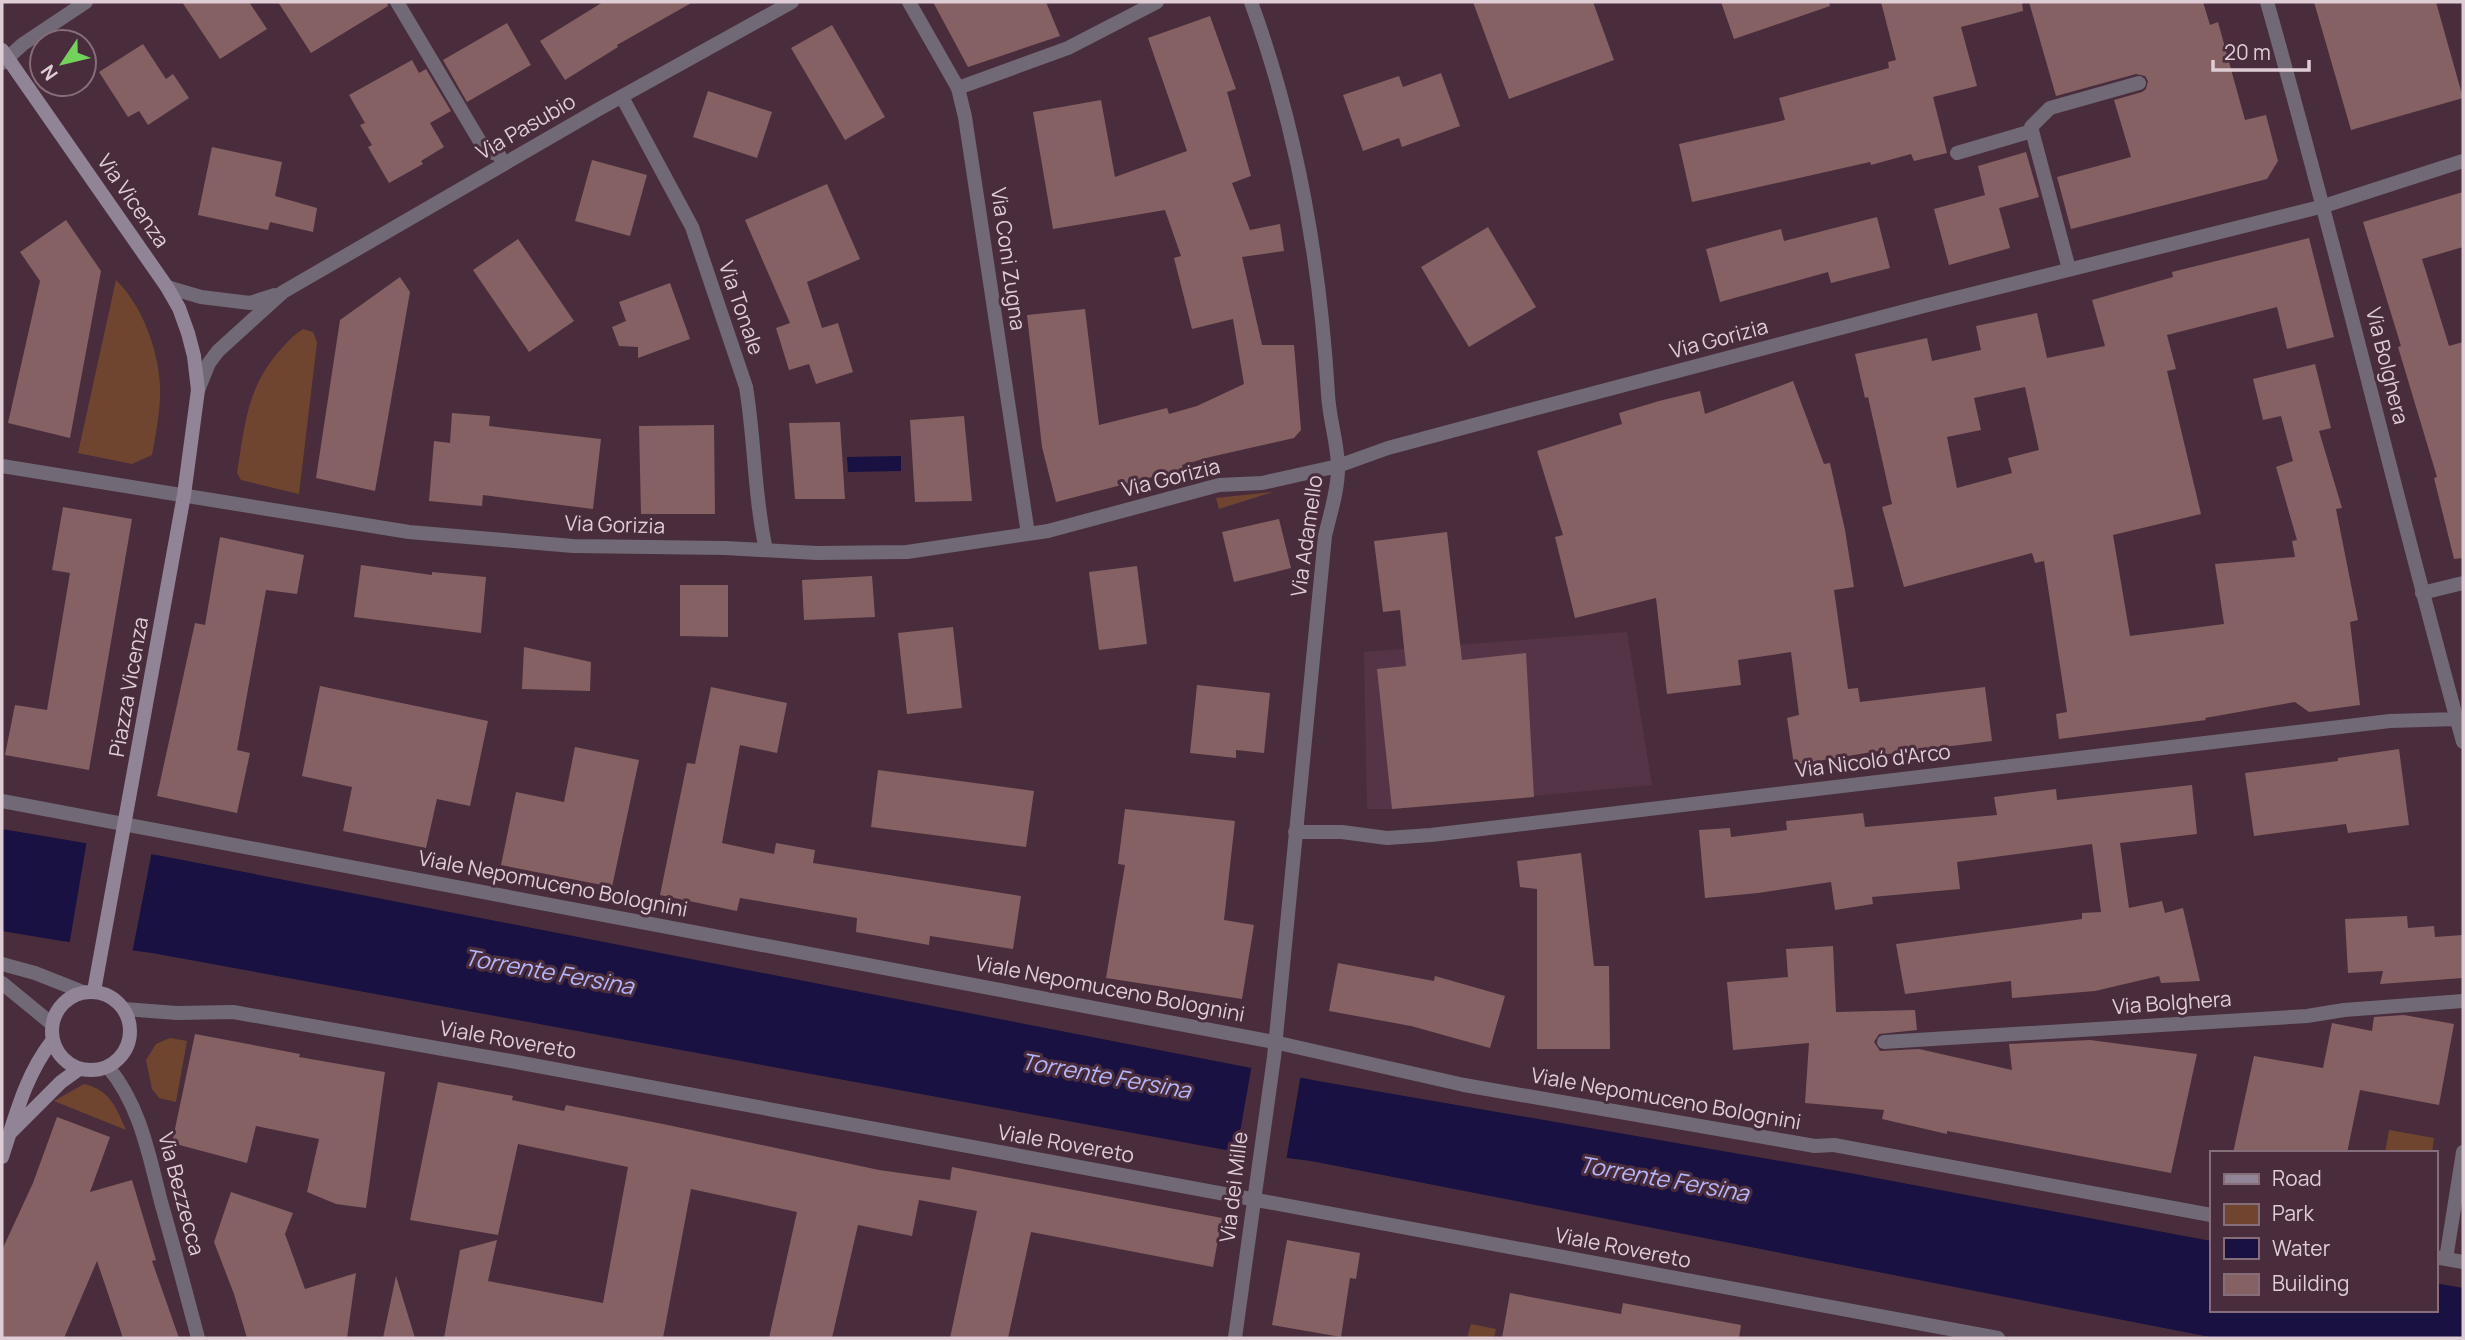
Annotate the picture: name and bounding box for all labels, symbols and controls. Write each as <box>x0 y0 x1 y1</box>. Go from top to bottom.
north arrow <box>28 28 98 98</box>
scale bar <box>2213 28 2309 72</box>
text: 20 m <box>2224 38 2271 66</box>
text: N <box>35 60 64 86</box>
street label: Via Pasubio <box>471 86 580 166</box>
street label: Via Vicenza <box>91 148 176 253</box>
street label: Via Coni Zugna <box>985 186 1033 332</box>
street label: Via Tonale <box>713 257 771 358</box>
street label: Via Bolghera <box>2360 305 2416 427</box>
street label: Via Gorizia <box>1667 312 1771 365</box>
street label: Via Gorizia <box>1119 451 1223 503</box>
street label: Via Adamello <box>1284 473 1328 599</box>
street label: Via Gorizia <box>564 508 666 540</box>
street label: Piazza Vicenza <box>102 615 154 759</box>
street label: Via Nicoló d'Arco <box>1794 737 1952 783</box>
street label: Viale Nepomuceno Bolognini <box>416 843 690 923</box>
water label: Torrente Fersina <box>462 940 638 1002</box>
street label: Viale Nepomuceno Bolognini <box>973 948 1247 1028</box>
street label: Via Bolghera <box>2111 984 2232 1020</box>
street label: Viale Rovereto <box>438 1013 579 1065</box>
water label: Torrente Fersina <box>1019 1044 1195 1106</box>
street label: Viale Nepomuceno Bolognini <box>1529 1060 1803 1136</box>
street label: Viale Rovereto <box>996 1117 1137 1169</box>
street label: Via Bezzecca <box>152 1129 212 1258</box>
street label: Via dei Mille <box>1212 1130 1254 1244</box>
water label: Torrente Fersina <box>1577 1147 1753 1209</box>
legend <box>2210 1151 2437 1312</box>
text: Road <box>2272 1164 2322 1192</box>
text: Park <box>2272 1199 2314 1227</box>
street label: Viale Rovereto <box>1553 1220 1694 1274</box>
text: Water <box>2272 1234 2331 1262</box>
text: Building <box>2272 1269 2349 1297</box>

